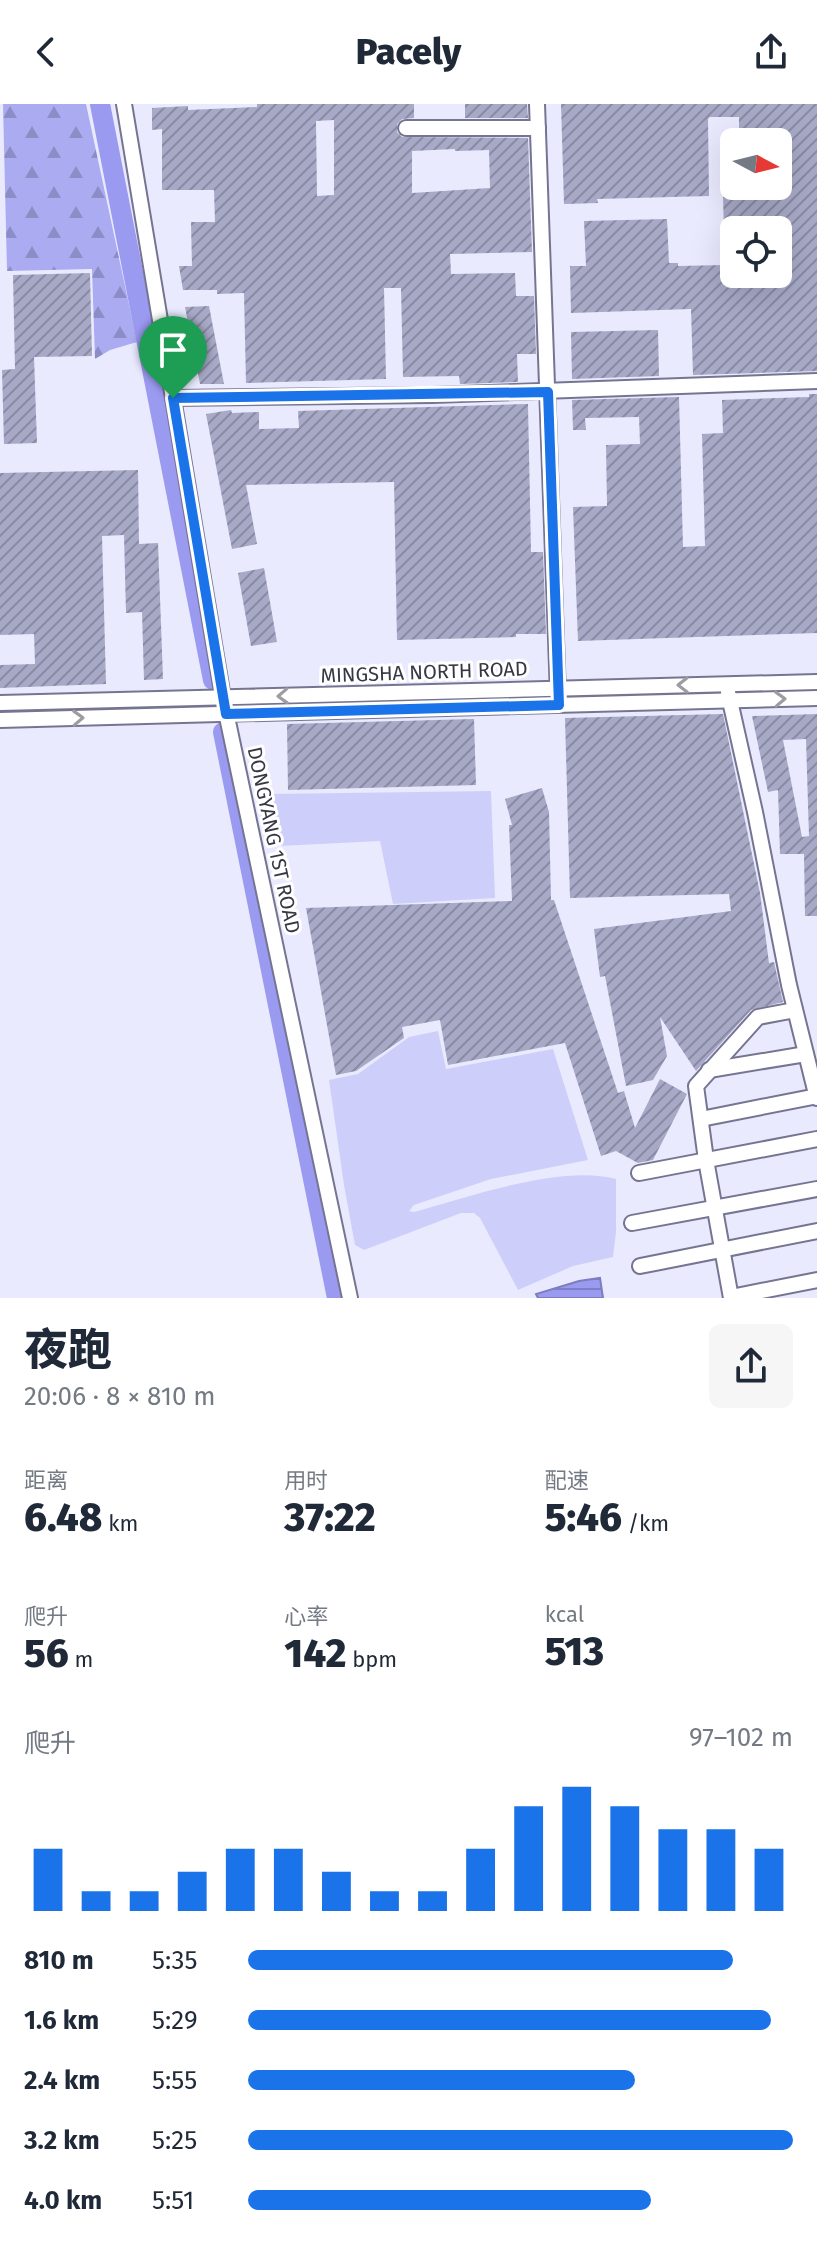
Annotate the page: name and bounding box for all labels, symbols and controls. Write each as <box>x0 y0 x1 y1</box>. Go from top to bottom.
icon: back <box>24 30 68 74</box>
text: Pacely <box>356 30 461 74</box>
icon: share <box>749 30 793 74</box>
north arrow <box>720 128 792 200</box>
map controls <box>720 128 792 288</box>
button: locate <box>720 216 792 288</box>
pin <box>139 316 207 398</box>
icon: arrive <box>151 328 195 372</box>
street label: MINGSHA NORTH ROAD <box>320 656 528 688</box>
one-way arrow <box>676 676 689 694</box>
one-way arrow <box>276 687 289 704</box>
one-way arrow <box>774 691 787 708</box>
one-way arrow <box>72 709 85 726</box>
street label: DONGYANG 1ST ROAD <box>242 744 306 936</box>
text: 夜跑 <box>24 1324 112 1377</box>
button: share <box>709 1324 793 1408</box>
text: 20:06 · 8 × 810 m <box>24 1381 216 1412</box>
text: 距离 <box>24 1467 68 1494</box>
text: 用时 <box>284 1467 328 1494</box>
text: 配速 <box>545 1467 589 1494</box>
text: 6.48 <box>24 1494 102 1542</box>
text: 37:22 <box>284 1494 376 1542</box>
text: 5:46 <box>545 1494 622 1542</box>
text: km <box>102 1510 138 1537</box>
text: /km <box>622 1510 669 1537</box>
text: kcal <box>545 1601 584 1628</box>
text: 爬升 <box>24 1603 68 1630</box>
text: 心率 <box>284 1603 328 1630</box>
text: 513 <box>545 1628 604 1676</box>
text: 56 <box>24 1630 69 1678</box>
text: 142 <box>284 1630 346 1678</box>
text: m <box>69 1646 93 1673</box>
text: bpm <box>346 1646 397 1673</box>
text: 97–102 m <box>689 1722 793 1753</box>
text: 爬升 <box>24 1728 76 1759</box>
text: 810 m <box>24 1945 94 1976</box>
text: 5:35 <box>152 1945 198 1976</box>
text: 1.6 km <box>24 2005 99 2036</box>
text: 5:29 <box>152 2005 198 2036</box>
text: 2.4 km <box>24 2065 100 2096</box>
text: 5:55 <box>152 2065 197 2096</box>
text: 3.2 km <box>24 2125 100 2156</box>
text: 5:25 <box>152 2125 197 2156</box>
text: 4.0 km <box>24 2185 102 2216</box>
text: 5:51 <box>152 2185 194 2216</box>

